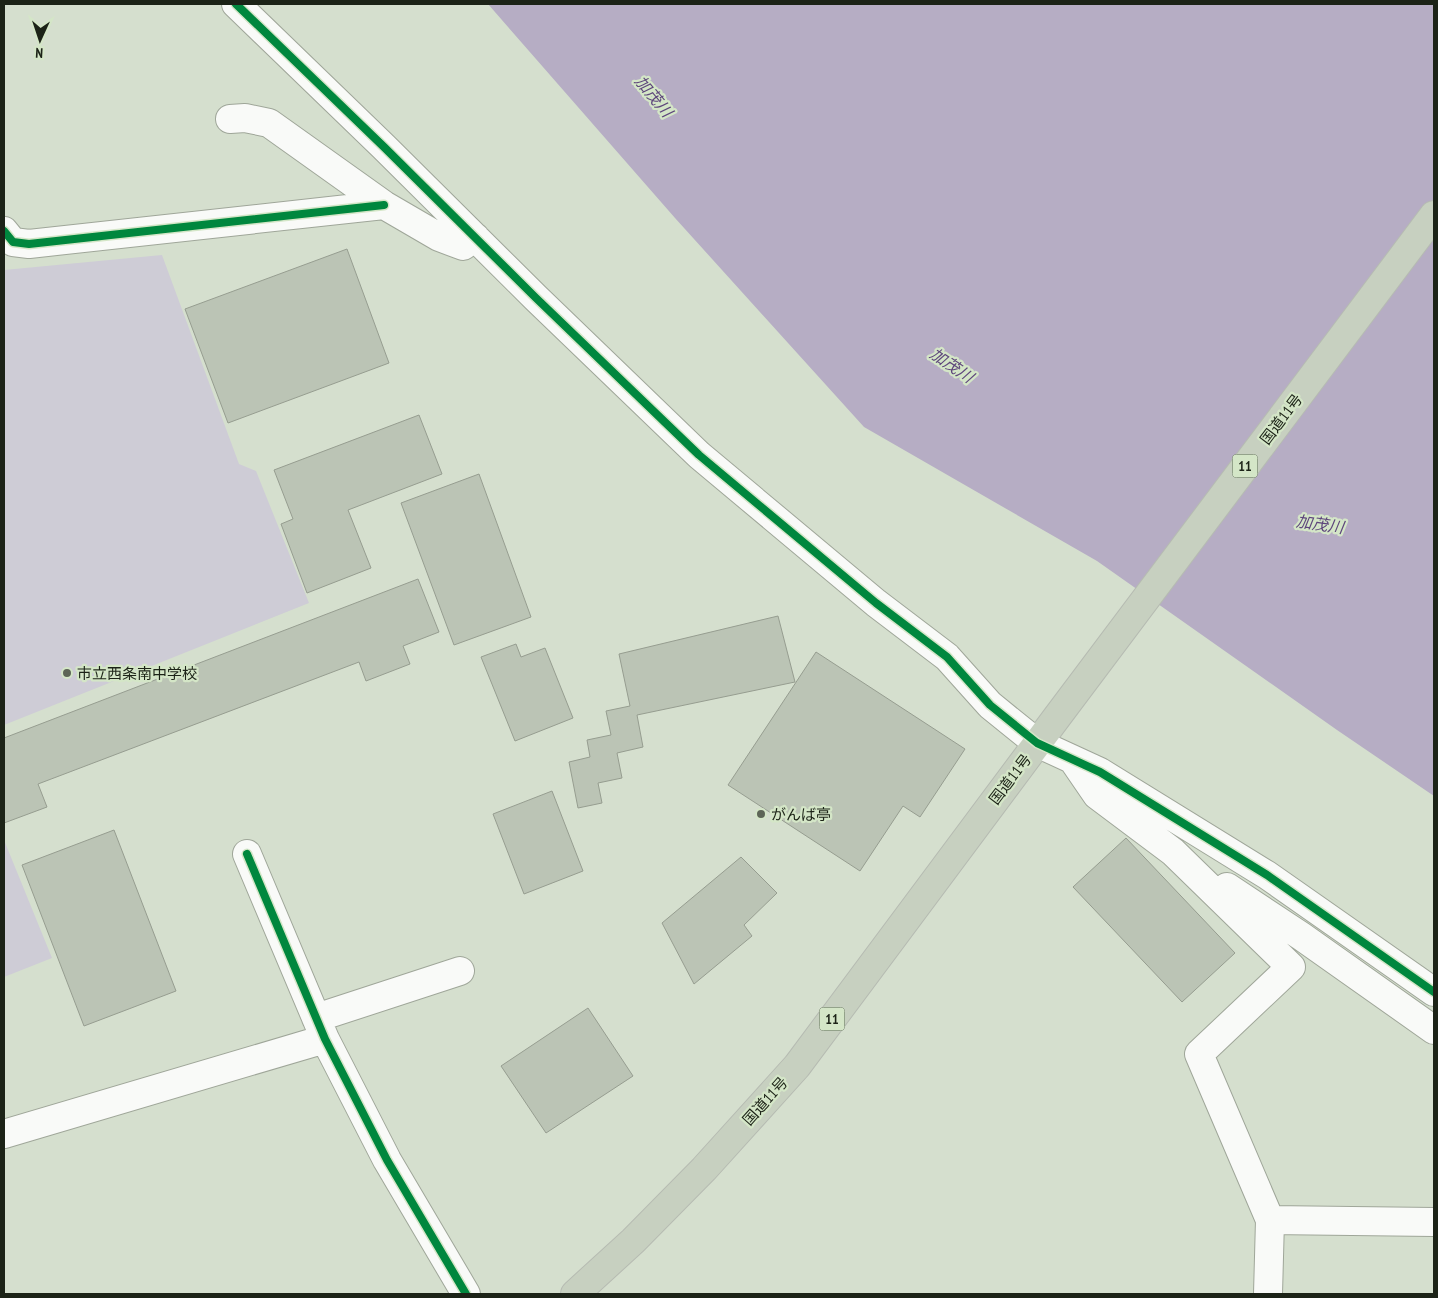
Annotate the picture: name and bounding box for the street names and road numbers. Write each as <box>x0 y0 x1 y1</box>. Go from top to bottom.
street label: 国道11号 <box>1256 390 1306 448</box>
road number: 11 <box>1232 454 1258 478</box>
street label: 国道11号 <box>985 750 1035 808</box>
road number: 11 <box>820 1008 844 1030</box>
street label: 国道11号 <box>738 1073 792 1129</box>

